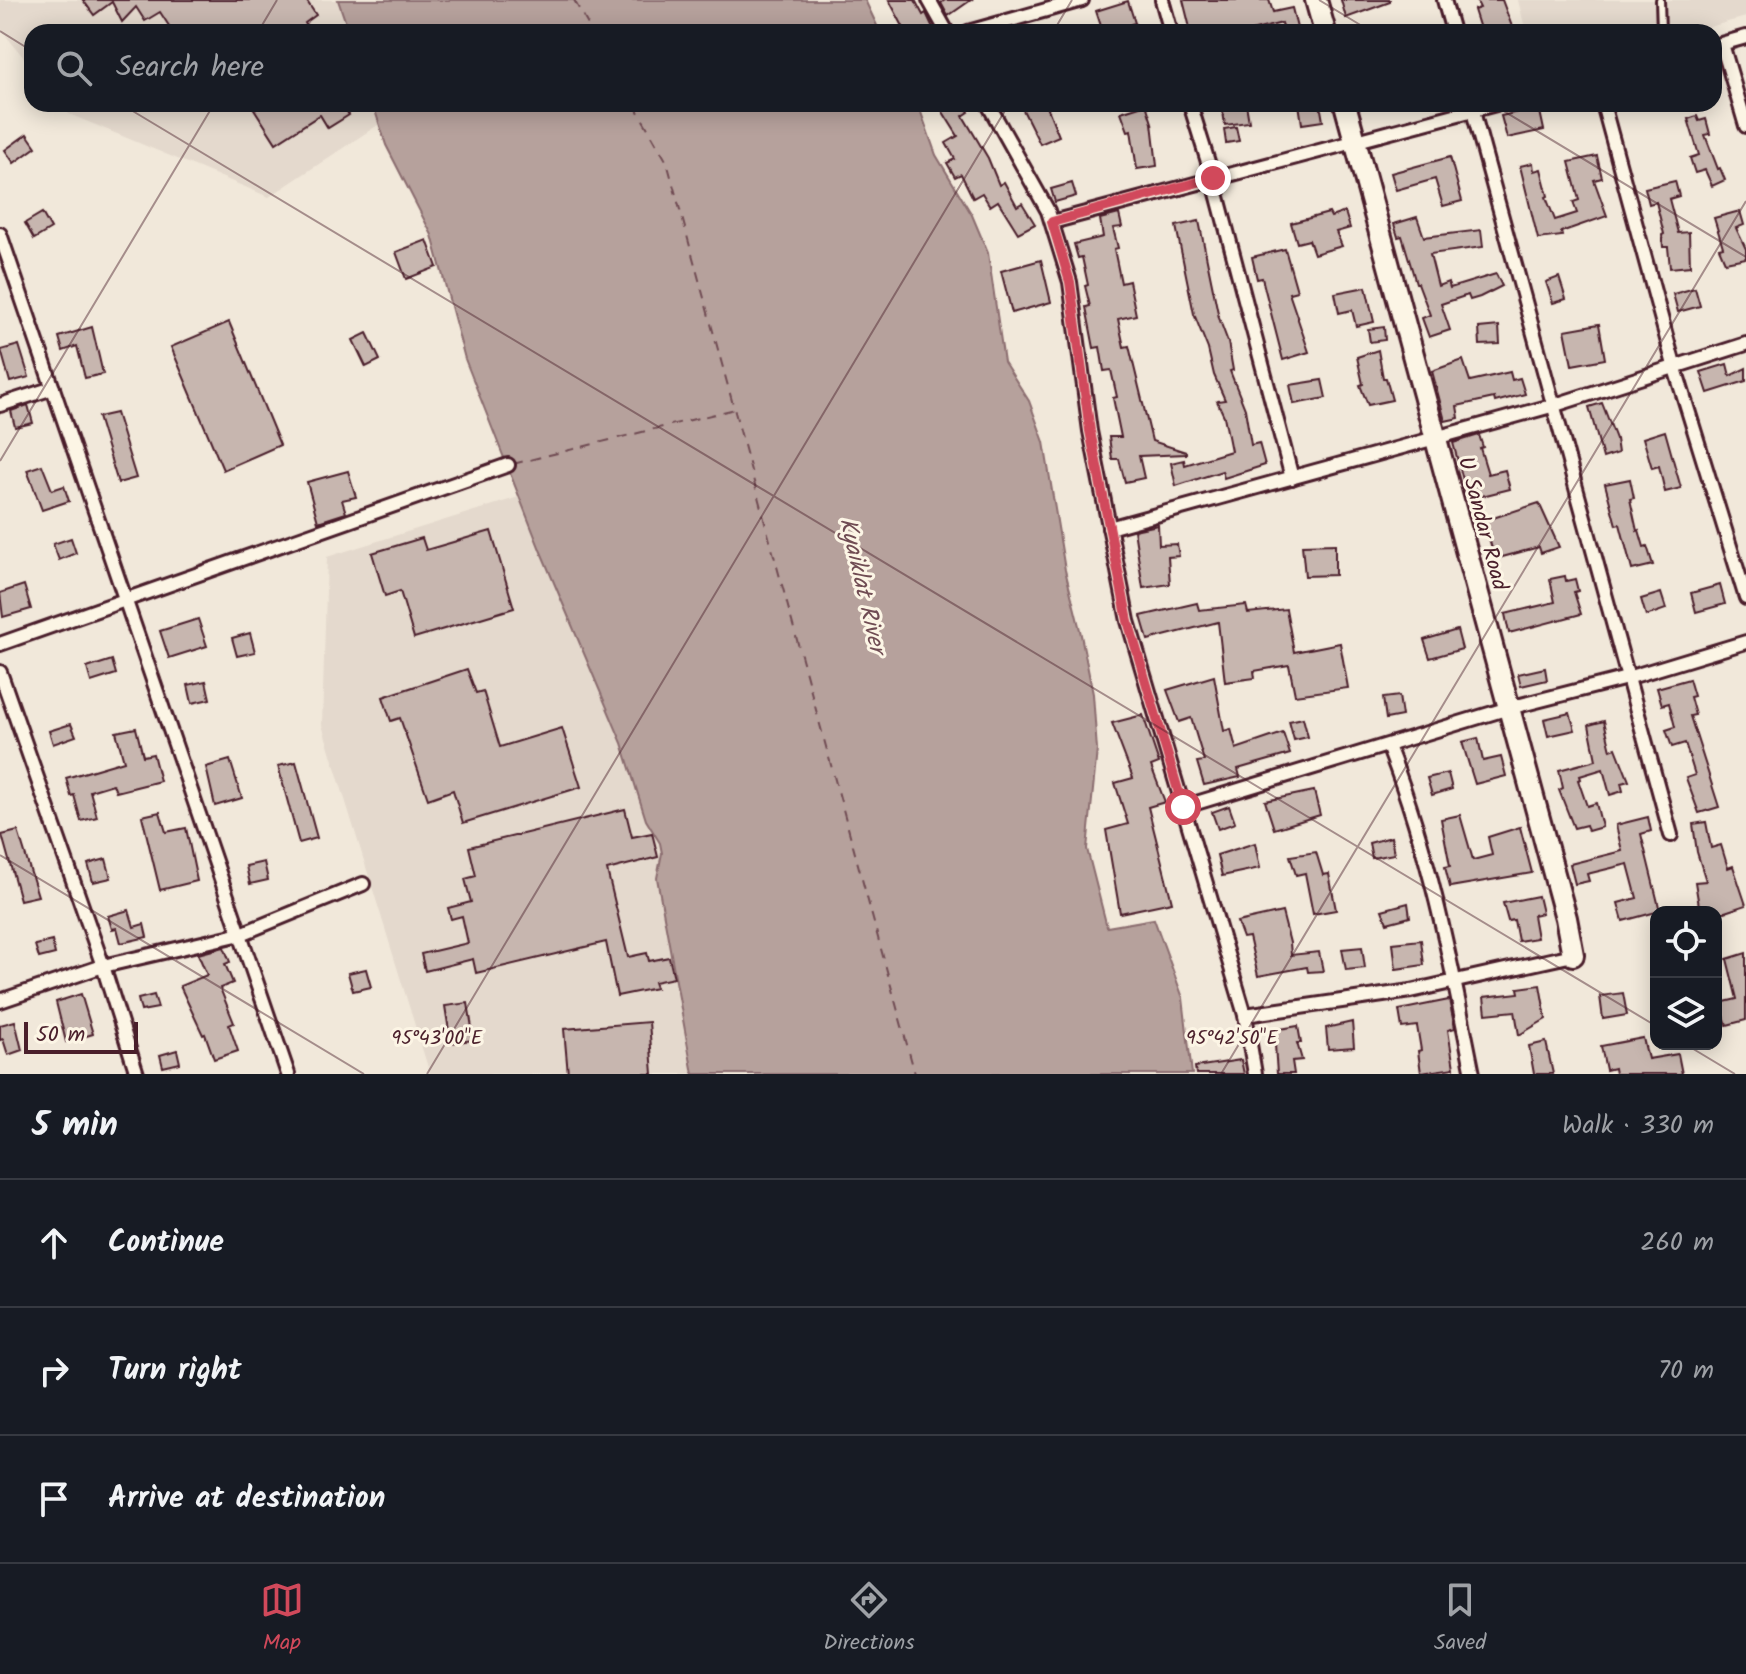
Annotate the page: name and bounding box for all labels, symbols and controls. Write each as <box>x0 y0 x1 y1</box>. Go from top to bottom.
search box <box>24 24 1722 112</box>
text: Search here <box>116 44 264 92</box>
icon: search <box>52 46 96 90</box>
route end <box>1195 160 1231 196</box>
street label: U Sandar Road <box>1447 453 1517 595</box>
water label: Kyaiklat River <box>827 514 897 662</box>
route start <box>1165 789 1201 825</box>
map controls <box>1650 906 1722 1050</box>
button: locate <box>1650 906 1722 978</box>
button: layers <box>1650 978 1722 1050</box>
scale bar <box>24 1018 138 1054</box>
text: 50 m <box>36 1018 85 1053</box>
text: 95°43'00"E <box>392 1023 484 1055</box>
text: 95°42'50"E <box>1186 1023 1279 1055</box>
text: 5 min <box>32 1099 118 1153</box>
text: Walk · 330 m <box>1562 1105 1714 1147</box>
text: Continue <box>108 1219 224 1267</box>
icon: ahead <box>32 1221 76 1265</box>
text: 260 m <box>1640 1222 1714 1264</box>
text: Turn right <box>108 1347 241 1395</box>
icon: right <box>32 1349 76 1393</box>
text: 70 m <box>1658 1350 1714 1392</box>
text: Arrive at destination <box>108 1475 385 1523</box>
icon: arrive <box>32 1477 76 1521</box>
tab: Map <box>260 1578 304 1661</box>
tab: Directions <box>823 1578 915 1661</box>
tab: Saved <box>1434 1578 1486 1661</box>

